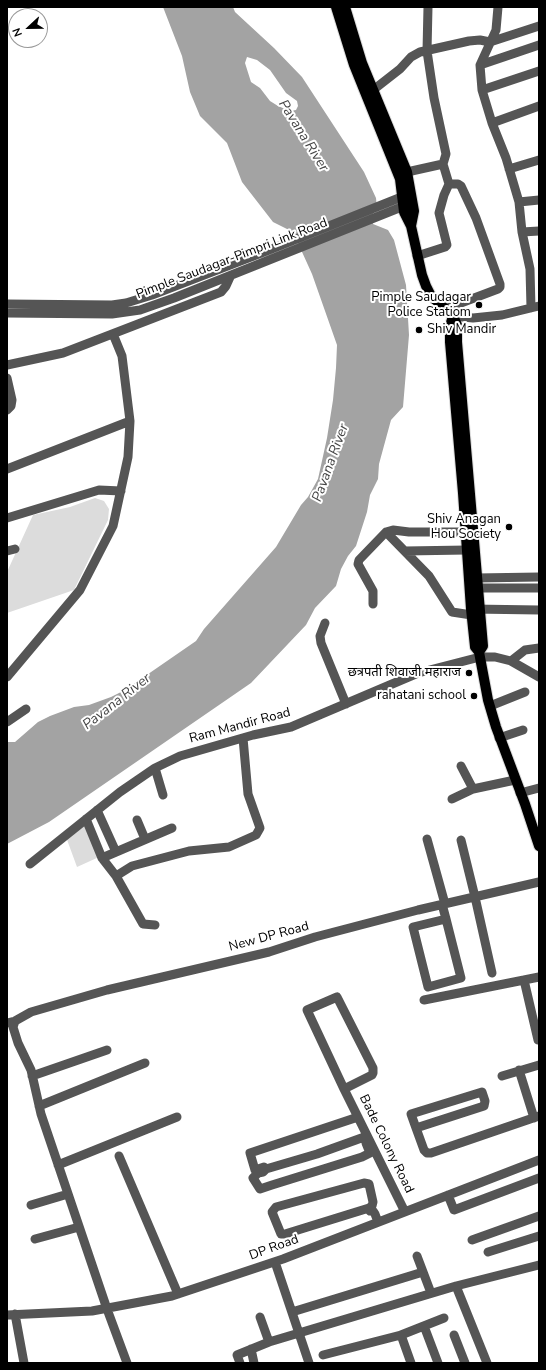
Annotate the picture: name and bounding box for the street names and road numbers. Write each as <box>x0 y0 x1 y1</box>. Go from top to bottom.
street label: Pimple Saudagar-Pimpri Link Road <box>134 215 330 303</box>
street label: Ram Mandir Road <box>188 705 292 747</box>
street label: New DP Road <box>227 919 311 955</box>
street label: Bade Colony Road <box>355 1092 417 1196</box>
street label: DP Road <box>247 1232 301 1264</box>

